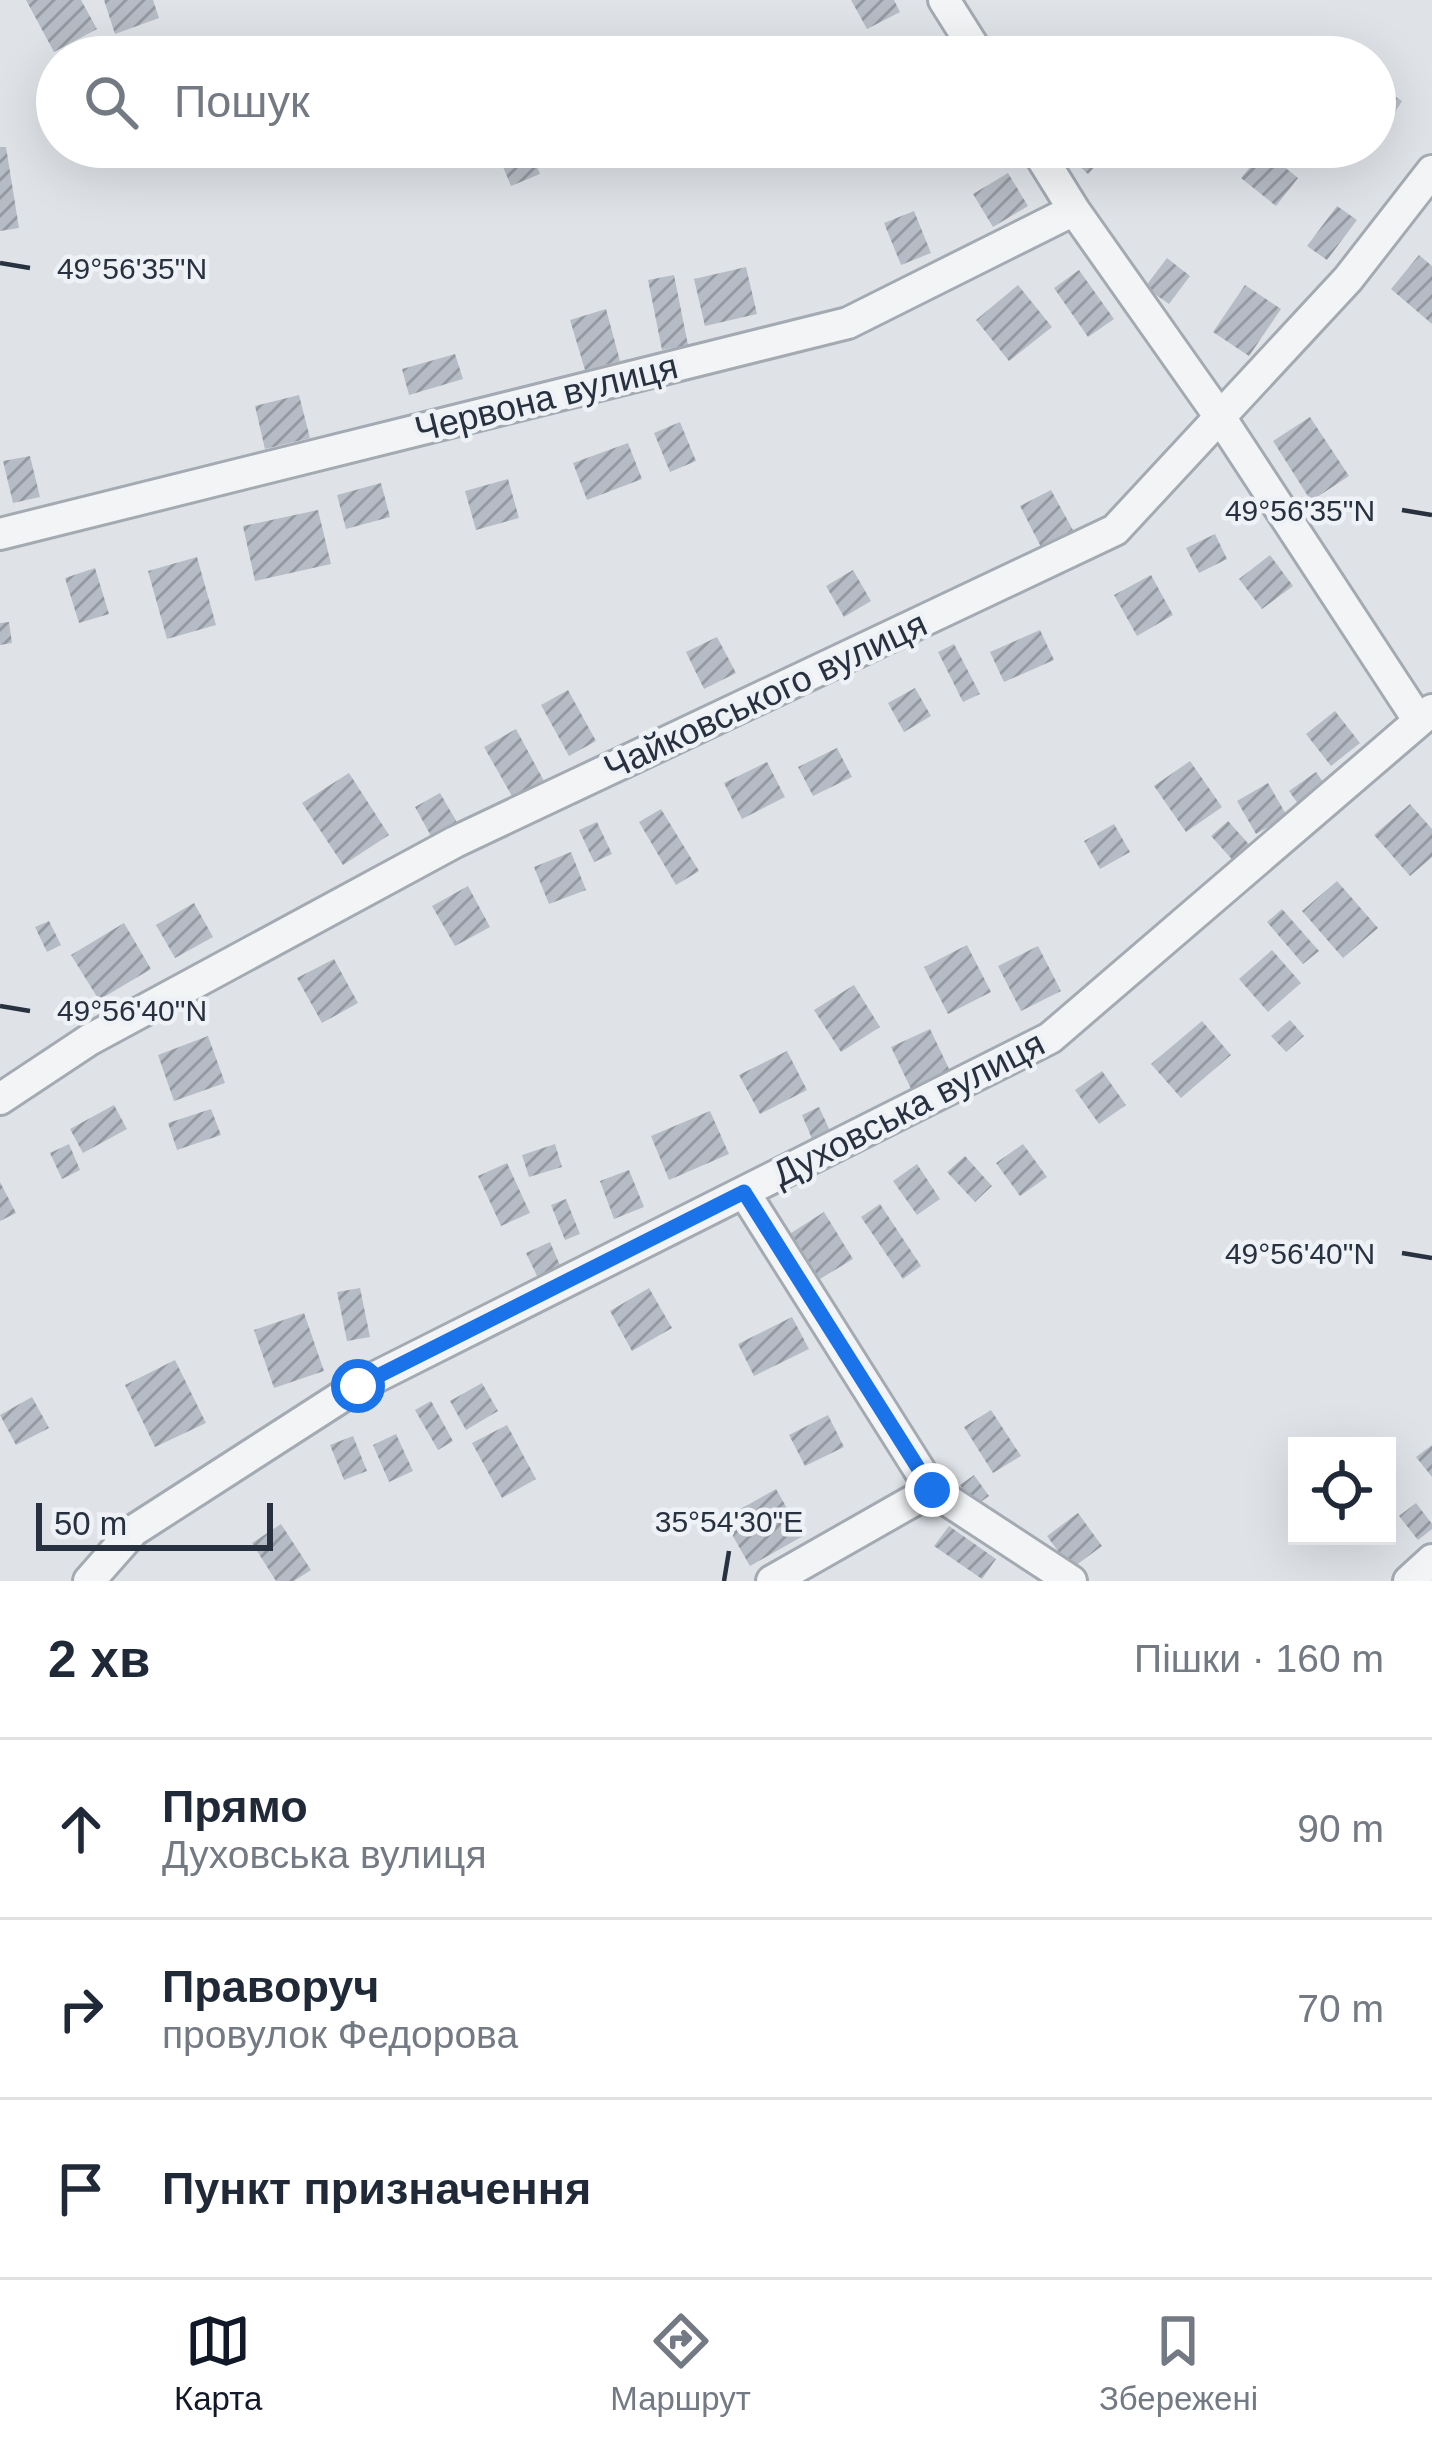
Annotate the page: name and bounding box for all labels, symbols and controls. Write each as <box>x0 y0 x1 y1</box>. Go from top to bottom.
search box <box>36 36 1396 168</box>
icon: search <box>78 69 144 135</box>
text: Пошук <box>174 76 310 127</box>
text: 49°56'35"N <box>57 252 207 285</box>
street label: Червона вулиця <box>410 345 682 450</box>
text: 49°56'35"N <box>1225 494 1375 527</box>
street label: Чайковського вулиця <box>597 603 933 788</box>
text: 49°56'40"N <box>57 994 207 1027</box>
street label: Духовська вулиця <box>765 1022 1051 1195</box>
text: 49°56'40"N <box>1225 1237 1375 1270</box>
route start <box>331 1359 385 1413</box>
map controls <box>1288 1437 1396 1545</box>
button: locate <box>1288 1437 1396 1545</box>
route end <box>905 1463 959 1517</box>
scale bar <box>36 1497 273 1550</box>
text: 50 m <box>54 1505 127 1542</box>
text: 35°54'30"E <box>655 1505 803 1538</box>
text: 2 хв <box>48 1631 150 1688</box>
text: Пішки · 160 m <box>1134 1637 1384 1680</box>
text: Прямо <box>162 1781 308 1832</box>
icon: ahead <box>48 1796 114 1862</box>
text: 90 m <box>1297 1807 1384 1850</box>
text: Духовська вулиця <box>162 1833 487 1876</box>
text: Праворуч <box>162 1961 379 2012</box>
icon: right <box>48 1976 114 2042</box>
text: 70 m <box>1297 1987 1384 2030</box>
text: провулок Федорова <box>162 2013 518 2056</box>
icon: arrive <box>48 2156 114 2222</box>
text: Пункт призначення <box>162 2163 591 2214</box>
tab: Карта <box>174 2308 262 2418</box>
tab: Маршрут <box>610 2308 751 2418</box>
tab: Збережені <box>1099 2308 1258 2418</box>

